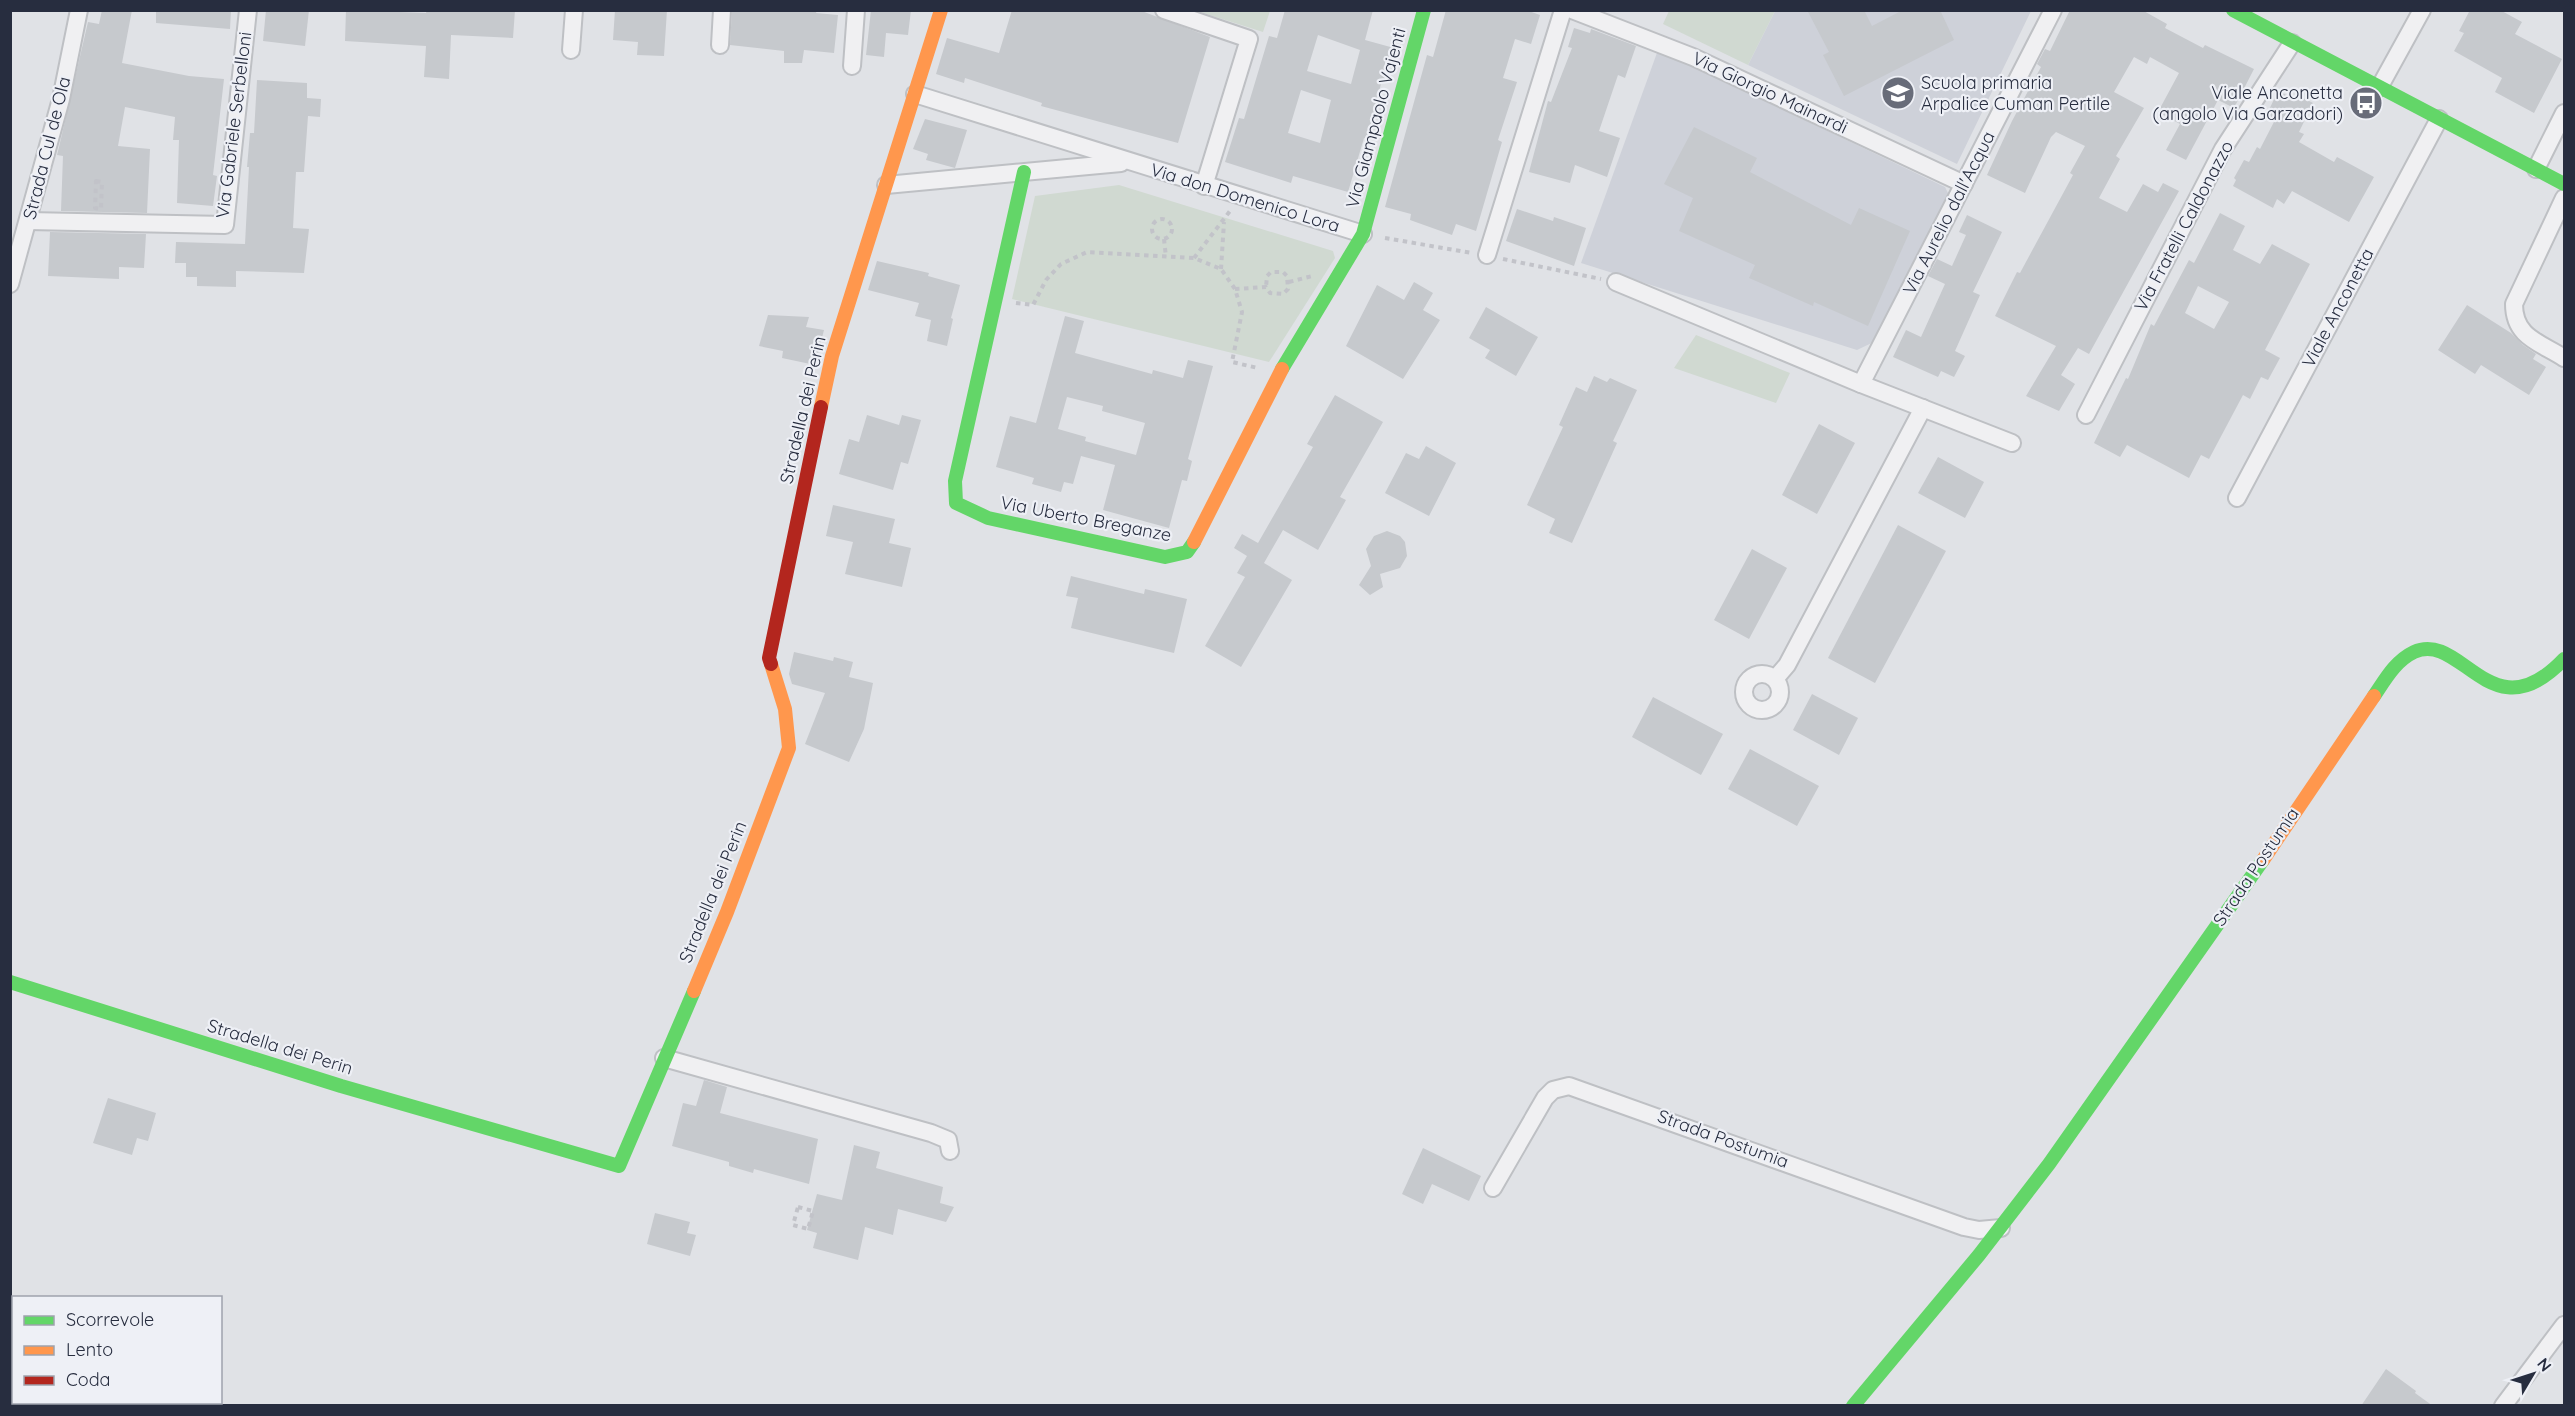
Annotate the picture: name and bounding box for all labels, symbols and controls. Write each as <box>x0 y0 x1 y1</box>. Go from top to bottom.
street label: Via Giampaolo Vajenti <box>1340 25 1411 211</box>
street label: Via Gabriele Serbelloni <box>211 30 256 220</box>
street label: Via Giorgio Mainardi <box>1689 46 1852 139</box>
place label: Scuola primaria Arpalice Cuman Pertile <box>1921 71 2110 115</box>
street label: Strada Cul de Ola <box>18 74 75 222</box>
school or university icon: Scuola primaria Arpalice Cuman Pertile <box>1880 75 1916 111</box>
place label: Viale Anconetta (angolo Via Garzadori) <box>2152 81 2343 125</box>
bus stop icon: Viale Anconetta (angolo Via Garzadori) <box>2348 85 2384 121</box>
street label: Via Aurelio dall'Acqua <box>1897 127 2000 298</box>
street label: Via Fratelli Caldonazzo <box>2129 136 2238 315</box>
street label: Via don Domenico Lora <box>1148 158 1343 237</box>
street label: Viale Anconetta <box>2296 244 2379 371</box>
street label: Stradella dei Perin <box>774 334 831 486</box>
street label: Via Uberto Breganze <box>999 491 1174 546</box>
street label: Strada Postumia <box>2207 803 2304 930</box>
street label: Stradella dei Perin <box>674 818 751 966</box>
street label: Stradella dei Perin <box>205 1013 356 1080</box>
street label: Strada Postumia <box>1654 1104 1792 1173</box>
legend <box>12 1296 222 1404</box>
text: Scorrevole <box>66 1308 154 1331</box>
text: Lento <box>66 1338 113 1361</box>
north arrow <box>2503 1344 2563 1404</box>
text: N <box>2533 1354 2556 1375</box>
text: Coda <box>66 1368 110 1391</box>

